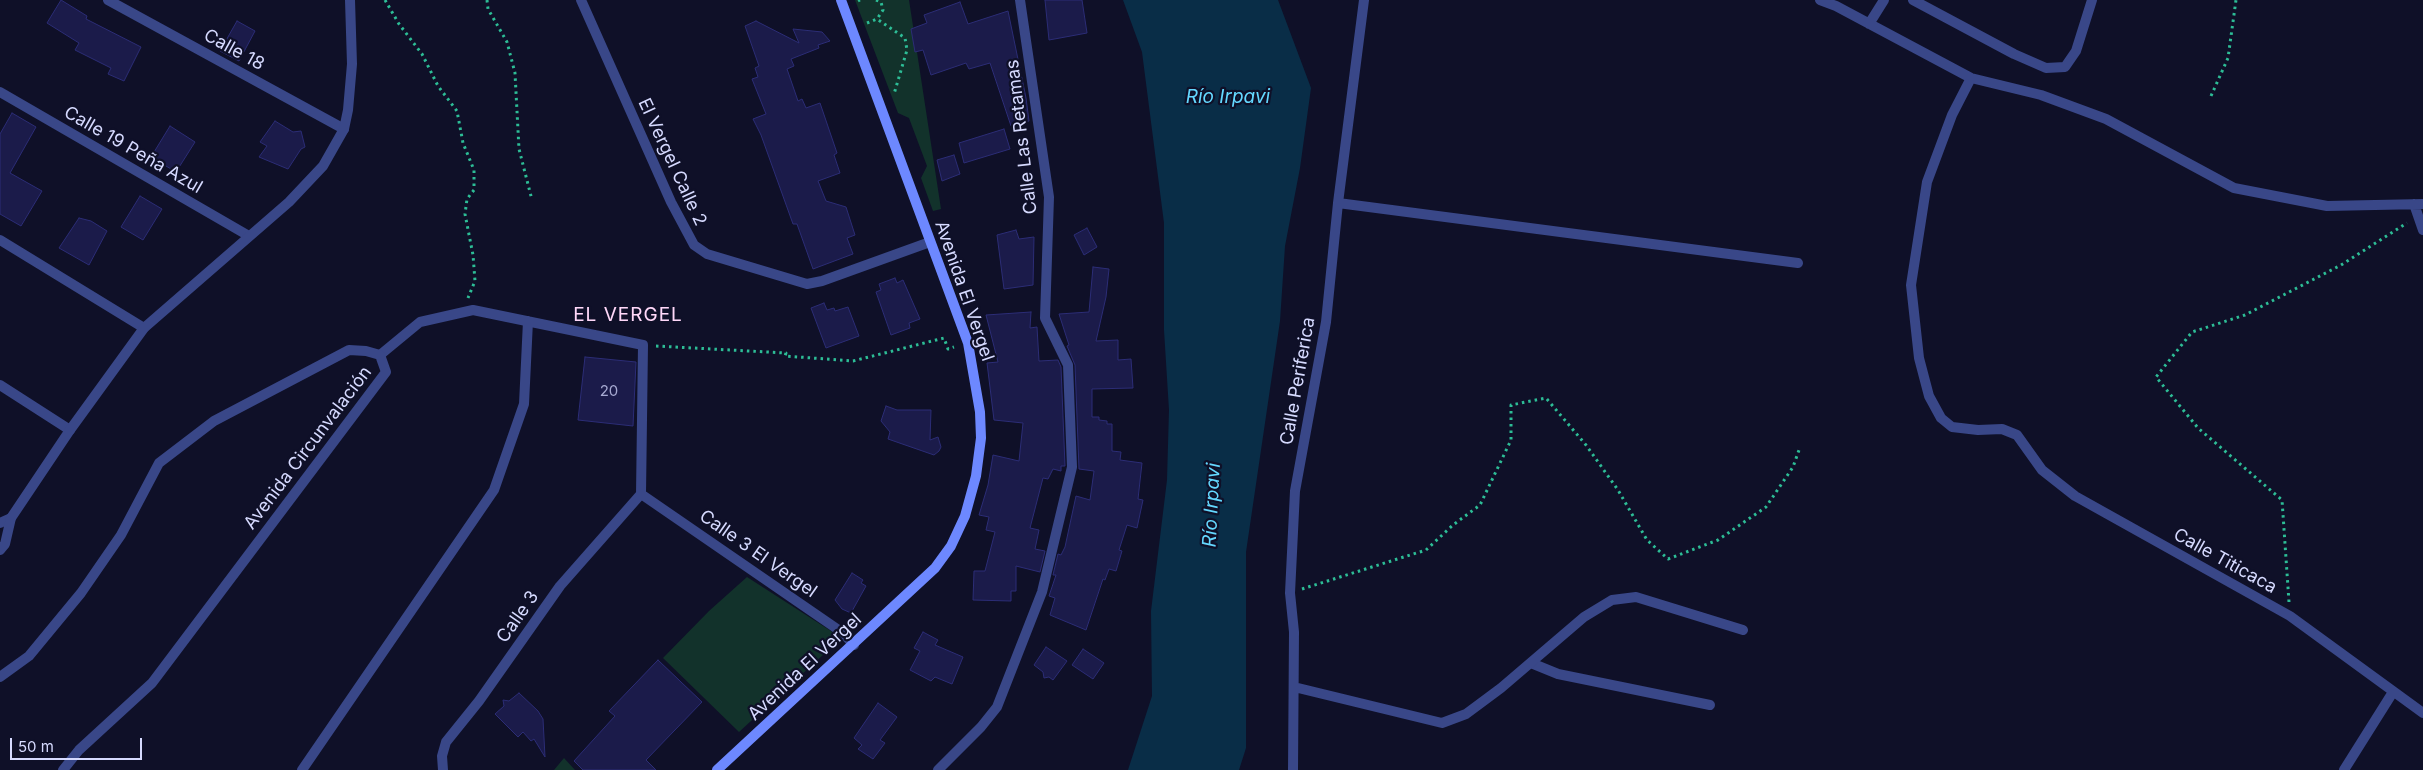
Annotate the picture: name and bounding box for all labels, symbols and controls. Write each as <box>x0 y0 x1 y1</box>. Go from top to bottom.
street label: Calle 18 <box>200 25 268 75</box>
street label: Calle Las Retamas <box>1002 58 1042 216</box>
water label: Río Irpavi <box>1186 86 1270 108</box>
street label: El Vergel Calle 2 <box>633 95 711 229</box>
street label: Calle 19 Peña Azul <box>60 102 206 198</box>
street label: Avenida El Vergel <box>930 218 998 364</box>
district label: EL VERGEL <box>572 304 684 326</box>
street label: Calle Periferica <box>1276 315 1320 447</box>
street label: Avenida Circunvalación <box>240 362 376 534</box>
house number: 20 <box>600 382 618 400</box>
water label: Río Irpavi <box>1198 462 1226 548</box>
street label: Calle 3 El Vergel <box>695 505 821 603</box>
street label: Calle Titicaca <box>2170 524 2280 598</box>
street label: Calle 3 <box>492 587 544 647</box>
street label: Avenida El Vergel <box>744 609 866 725</box>
scale bar <box>12 728 145 760</box>
text: 50 m <box>18 737 54 756</box>

